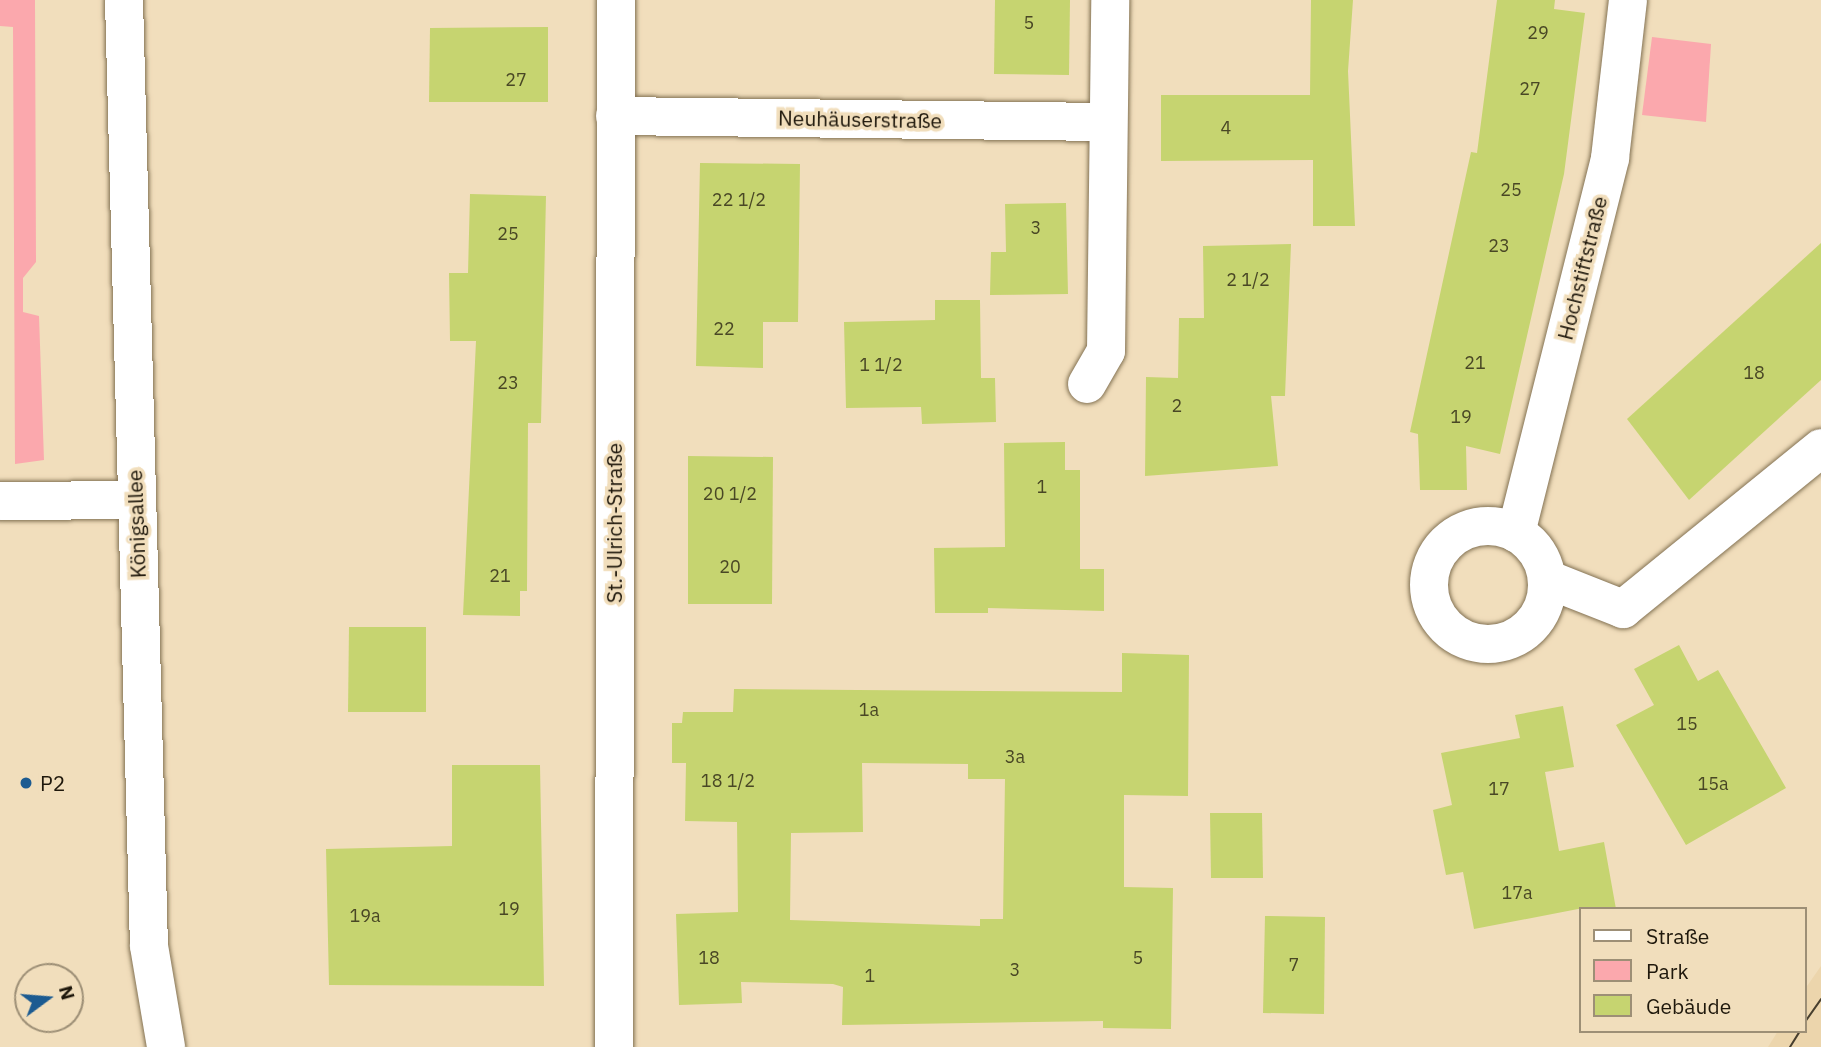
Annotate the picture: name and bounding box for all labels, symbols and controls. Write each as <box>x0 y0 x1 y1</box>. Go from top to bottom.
house number: 5 <box>1024 12 1034 34</box>
house number: 29 <box>1527 22 1549 44</box>
house number: 27 <box>505 69 527 91</box>
house number: 27 <box>1519 78 1541 100</box>
street label: Neuhäuserstraße <box>778 105 942 133</box>
house number: 4 <box>1221 117 1231 139</box>
house number: 25 <box>1500 179 1522 201</box>
house number: 22 1/2 <box>712 189 766 211</box>
street label: Hochstiftstraße <box>1552 194 1612 342</box>
house number: 3 <box>1031 217 1041 239</box>
house number: 25 <box>497 223 519 245</box>
house number: 23 <box>1488 235 1510 257</box>
house number: 2 1/2 <box>1226 269 1270 291</box>
house number: 22 <box>713 318 735 340</box>
house number: 21 <box>1464 352 1486 374</box>
house number: 1 1/2 <box>859 354 903 376</box>
house number: 18 <box>1743 362 1765 384</box>
house number: 23 <box>497 372 519 394</box>
house number: 2 <box>1172 395 1182 417</box>
house number: 19 <box>1450 406 1472 428</box>
street label: St.-Ulrich-Straße <box>601 443 627 603</box>
street label: Königsallee <box>122 469 150 579</box>
house number: 1 <box>1037 476 1047 498</box>
house number: 20 1/2 <box>703 483 757 505</box>
house number: 20 <box>719 556 741 578</box>
house number: 21 <box>489 565 511 587</box>
house number: 1a <box>859 699 879 721</box>
house number: 15 <box>1676 713 1698 735</box>
house number: 3a <box>1005 746 1025 768</box>
place label: P2 <box>40 770 65 796</box>
house number: 18 1/2 <box>701 770 755 792</box>
house number: 15a <box>1697 773 1729 795</box>
marker: P2 <box>18 775 34 791</box>
house number: 17 <box>1488 778 1510 800</box>
house number: 17a <box>1501 882 1533 904</box>
house number: 19 <box>498 898 520 920</box>
house number: 19a <box>349 905 381 927</box>
legend <box>1580 907 1807 1033</box>
text: Straße <box>1646 922 1709 950</box>
house number: 18 <box>698 947 720 969</box>
house number: 5 <box>1133 947 1143 969</box>
house number: 7 <box>1289 954 1299 976</box>
text: Park <box>1646 957 1689 985</box>
house number: 3 <box>1010 959 1020 981</box>
north arrow <box>14 963 84 1033</box>
house number: 1 <box>865 965 875 987</box>
text: N <box>54 983 81 1003</box>
text: Gebäude <box>1646 992 1731 1020</box>

